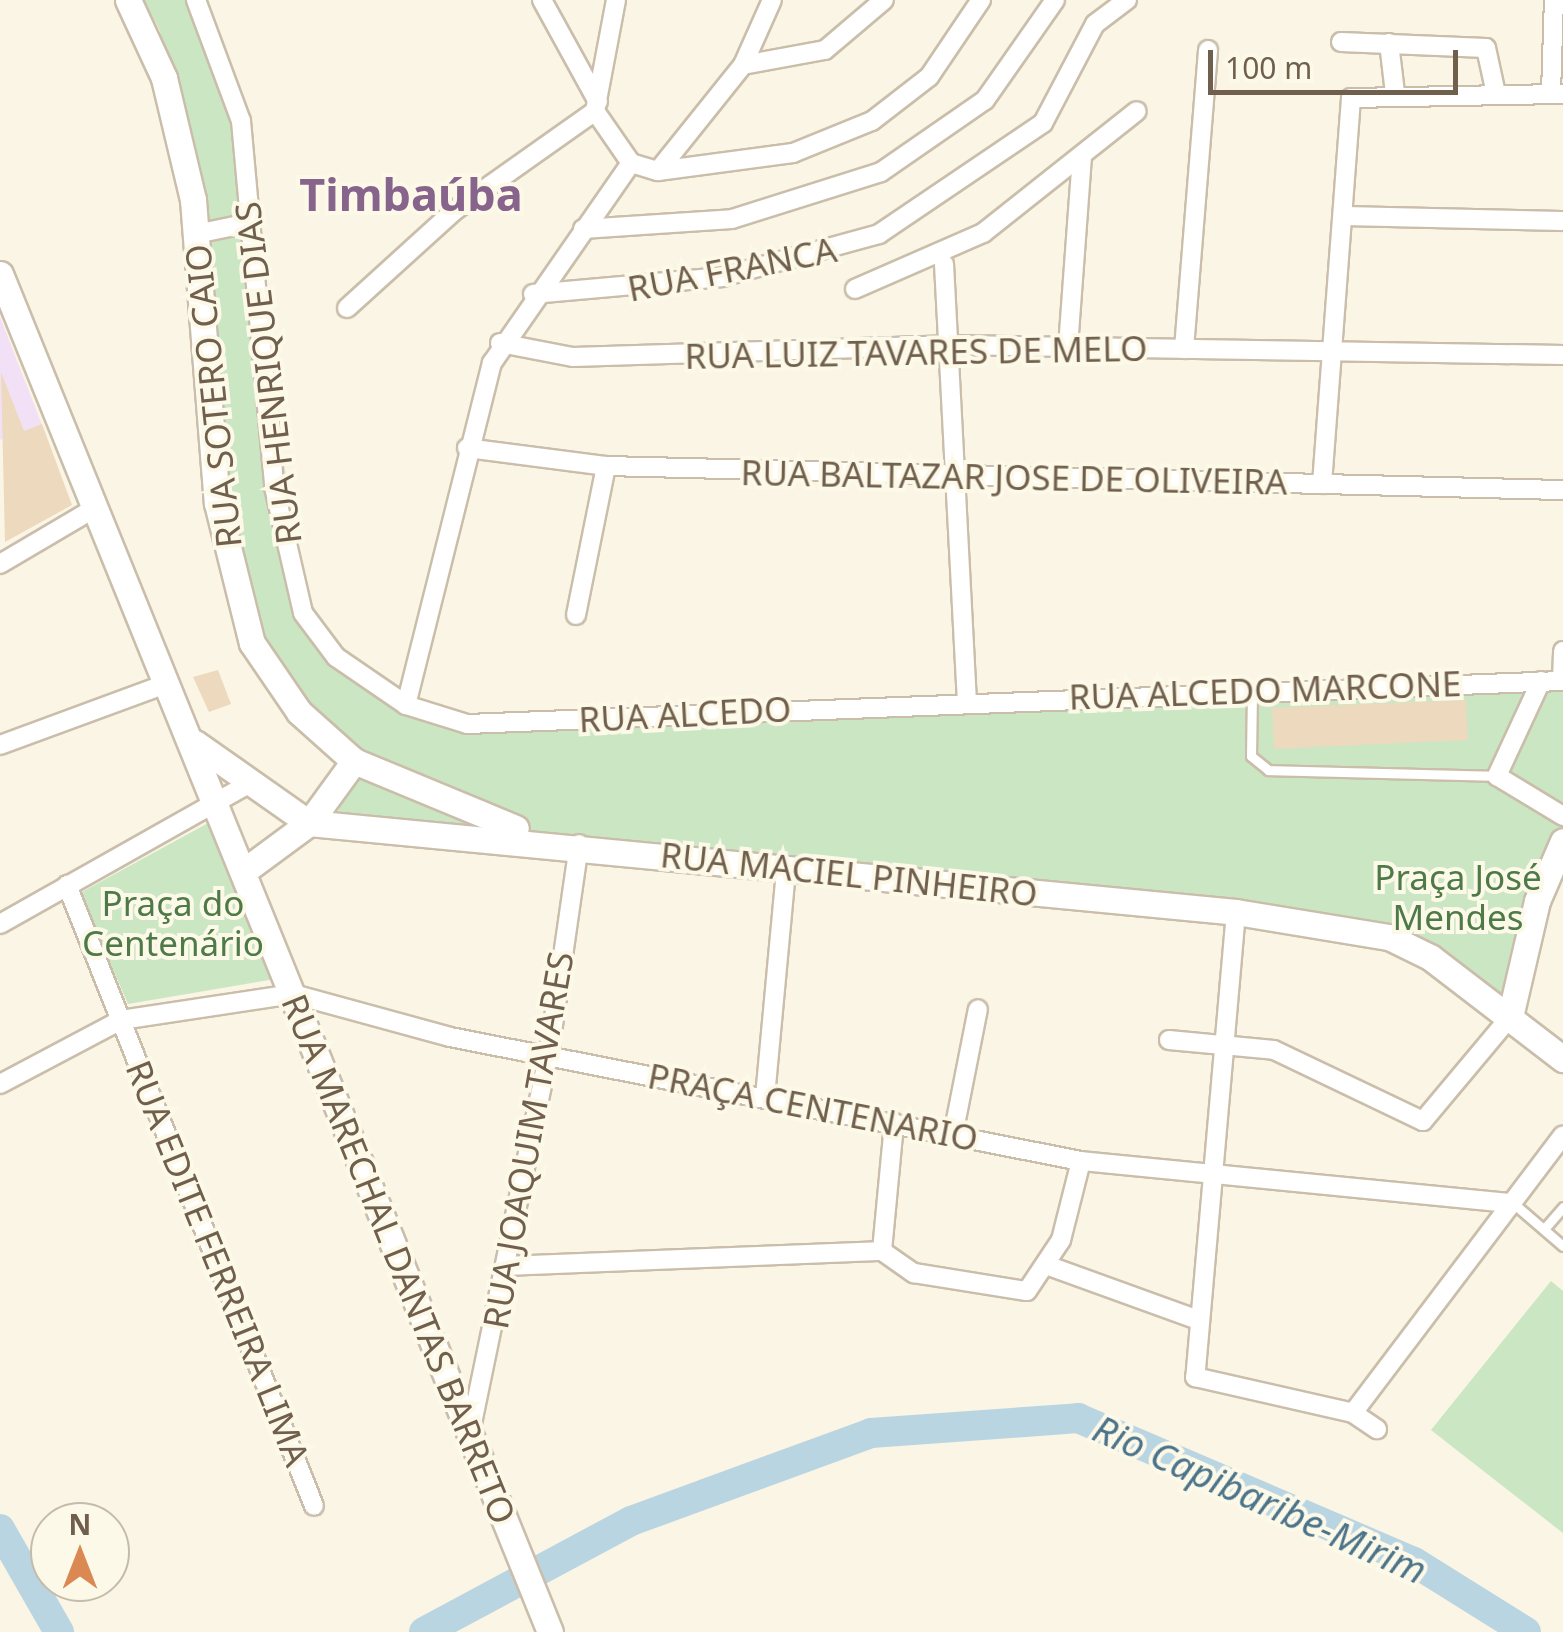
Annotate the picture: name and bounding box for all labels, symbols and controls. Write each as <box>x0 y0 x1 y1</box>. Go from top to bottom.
scale bar <box>1213 30 1463 92</box>
text: 100 m <box>1225 47 1312 88</box>
district label: Timbaúba <box>299 167 523 221</box>
street label: RUA HENRIQUE DIAS <box>226 199 310 547</box>
street label: RUA FRANCA <box>624 228 840 310</box>
street label: RUA SOTERO CAIO <box>176 242 250 550</box>
street label: RUA LUIZ TAVARES DE MELO <box>684 327 1148 377</box>
street label: RUA BALTAZAR JOSE DE OLIVEIRA <box>740 451 1288 503</box>
street label: RUA ALCEDO MARCONE <box>1068 662 1462 718</box>
street label: RUA ALCEDO <box>578 687 792 741</box>
street label: RUA MACIEL PINHEIRO <box>658 833 1040 915</box>
park label: Praça José Mendes <box>1374 856 1542 938</box>
park label: Praça do Centenário <box>82 882 264 964</box>
street label: RUA JOAQUIM TAVARES <box>474 948 582 1332</box>
street label: RUA MARECHAL DANTAS BARRETO <box>273 988 525 1530</box>
street label: RUA EDITE FERREIRA LIMA <box>117 1054 319 1472</box>
street label: PRAÇA CENTENARIO <box>644 1054 982 1160</box>
water label: Rio Capibaribe-Mirim <box>1086 1405 1434 1593</box>
north arrow <box>30 1502 130 1602</box>
text: N <box>69 1505 91 1543</box>

